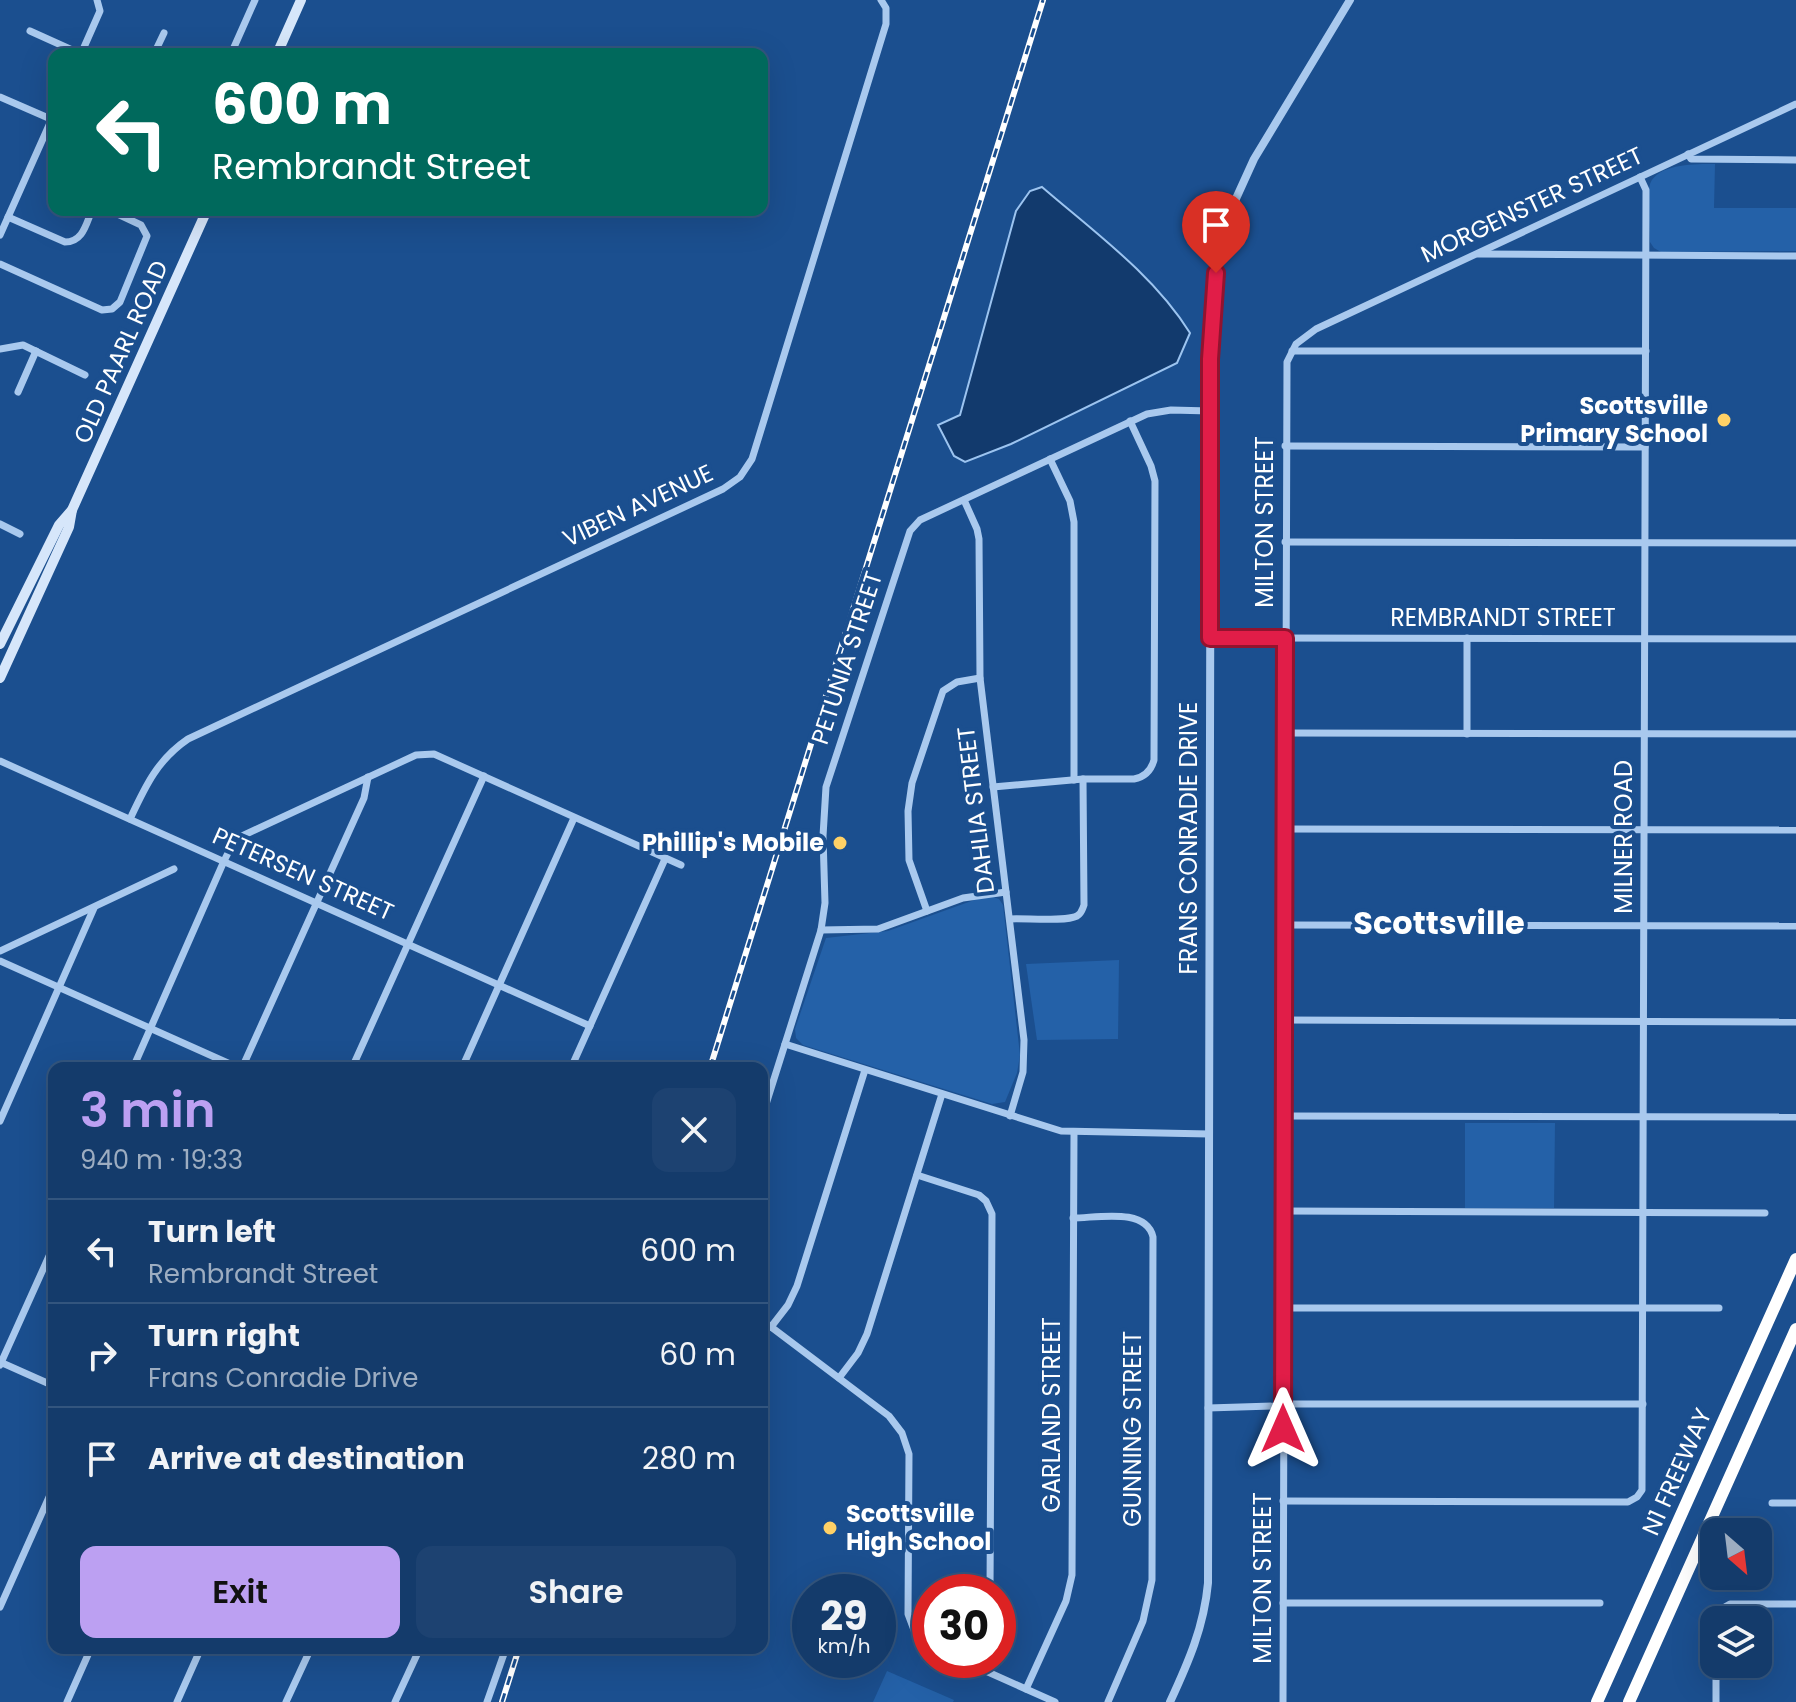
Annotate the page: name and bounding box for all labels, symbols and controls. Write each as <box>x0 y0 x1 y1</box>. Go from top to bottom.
text: 600 m <box>212 65 392 144</box>
icon: left <box>80 80 184 184</box>
street label: MORGENSTER STREET <box>1415 139 1648 271</box>
text: Rembrandt Street <box>212 141 531 192</box>
pin <box>1182 191 1250 273</box>
icon: arrive <box>1194 203 1238 247</box>
street label: OLD PAARL ROAD <box>65 255 176 448</box>
place label: Scottsville Primary School <box>1520 389 1708 450</box>
marker: Scottsville Primary School <box>1715 411 1733 429</box>
street label: MILTON STREET <box>1248 436 1281 608</box>
street label: VIBEN AVENUE <box>557 456 718 555</box>
street label: PETUNIA STREET <box>803 567 890 749</box>
street label: REMBRANDT STREET <box>1390 601 1616 634</box>
street label: FRANS CONRADIE DRIVE <box>1172 702 1205 974</box>
street label: DAHLIA STREET <box>949 725 1002 895</box>
street label: MILNER ROAD <box>1607 760 1640 914</box>
street label: PETERSEN STREET <box>207 819 399 928</box>
place label: Phillip's Mobile <box>642 826 824 859</box>
marker: Phillip's Mobile <box>831 834 849 852</box>
district label: Scottsville <box>1353 900 1525 945</box>
text: 3 min <box>80 1077 216 1144</box>
button: close <box>652 1088 736 1172</box>
text: 940 m · 19:33 <box>80 1142 243 1178</box>
text: Turn left <box>148 1210 276 1253</box>
icon: left <box>80 1229 124 1273</box>
text: 600 m <box>640 1229 736 1272</box>
text: Rembrandt Street <box>148 1256 378 1292</box>
text: Turn right <box>148 1314 300 1357</box>
street label: GARLAND STREET <box>1035 1317 1068 1513</box>
street label: GUNNING STREET <box>1116 1331 1149 1527</box>
icon: right <box>80 1333 124 1377</box>
text: 60 m <box>659 1333 736 1376</box>
text: Frans Conradie Drive <box>148 1360 418 1396</box>
position arrow <box>1241 1387 1325 1471</box>
street label: N1 FREEWAY <box>1634 1403 1719 1541</box>
icon: arrive <box>80 1437 124 1481</box>
text: Arrive at destination <box>148 1437 465 1480</box>
text: 280 m <box>642 1437 736 1480</box>
street label: MILTON STREET <box>1246 1492 1279 1664</box>
place label: Scottsville High School <box>846 1497 991 1558</box>
north arrow <box>1700 1518 1772 1590</box>
map controls <box>1700 1518 1772 1678</box>
marker: Scottsville High School <box>821 1519 839 1537</box>
button: Exit <box>80 1546 400 1638</box>
button: Share <box>416 1546 736 1638</box>
speed limit sign: 30 <box>912 1574 1016 1678</box>
text: 29 <box>820 1588 868 1644</box>
button: layers <box>1700 1606 1772 1678</box>
text: km/h <box>817 1632 871 1660</box>

